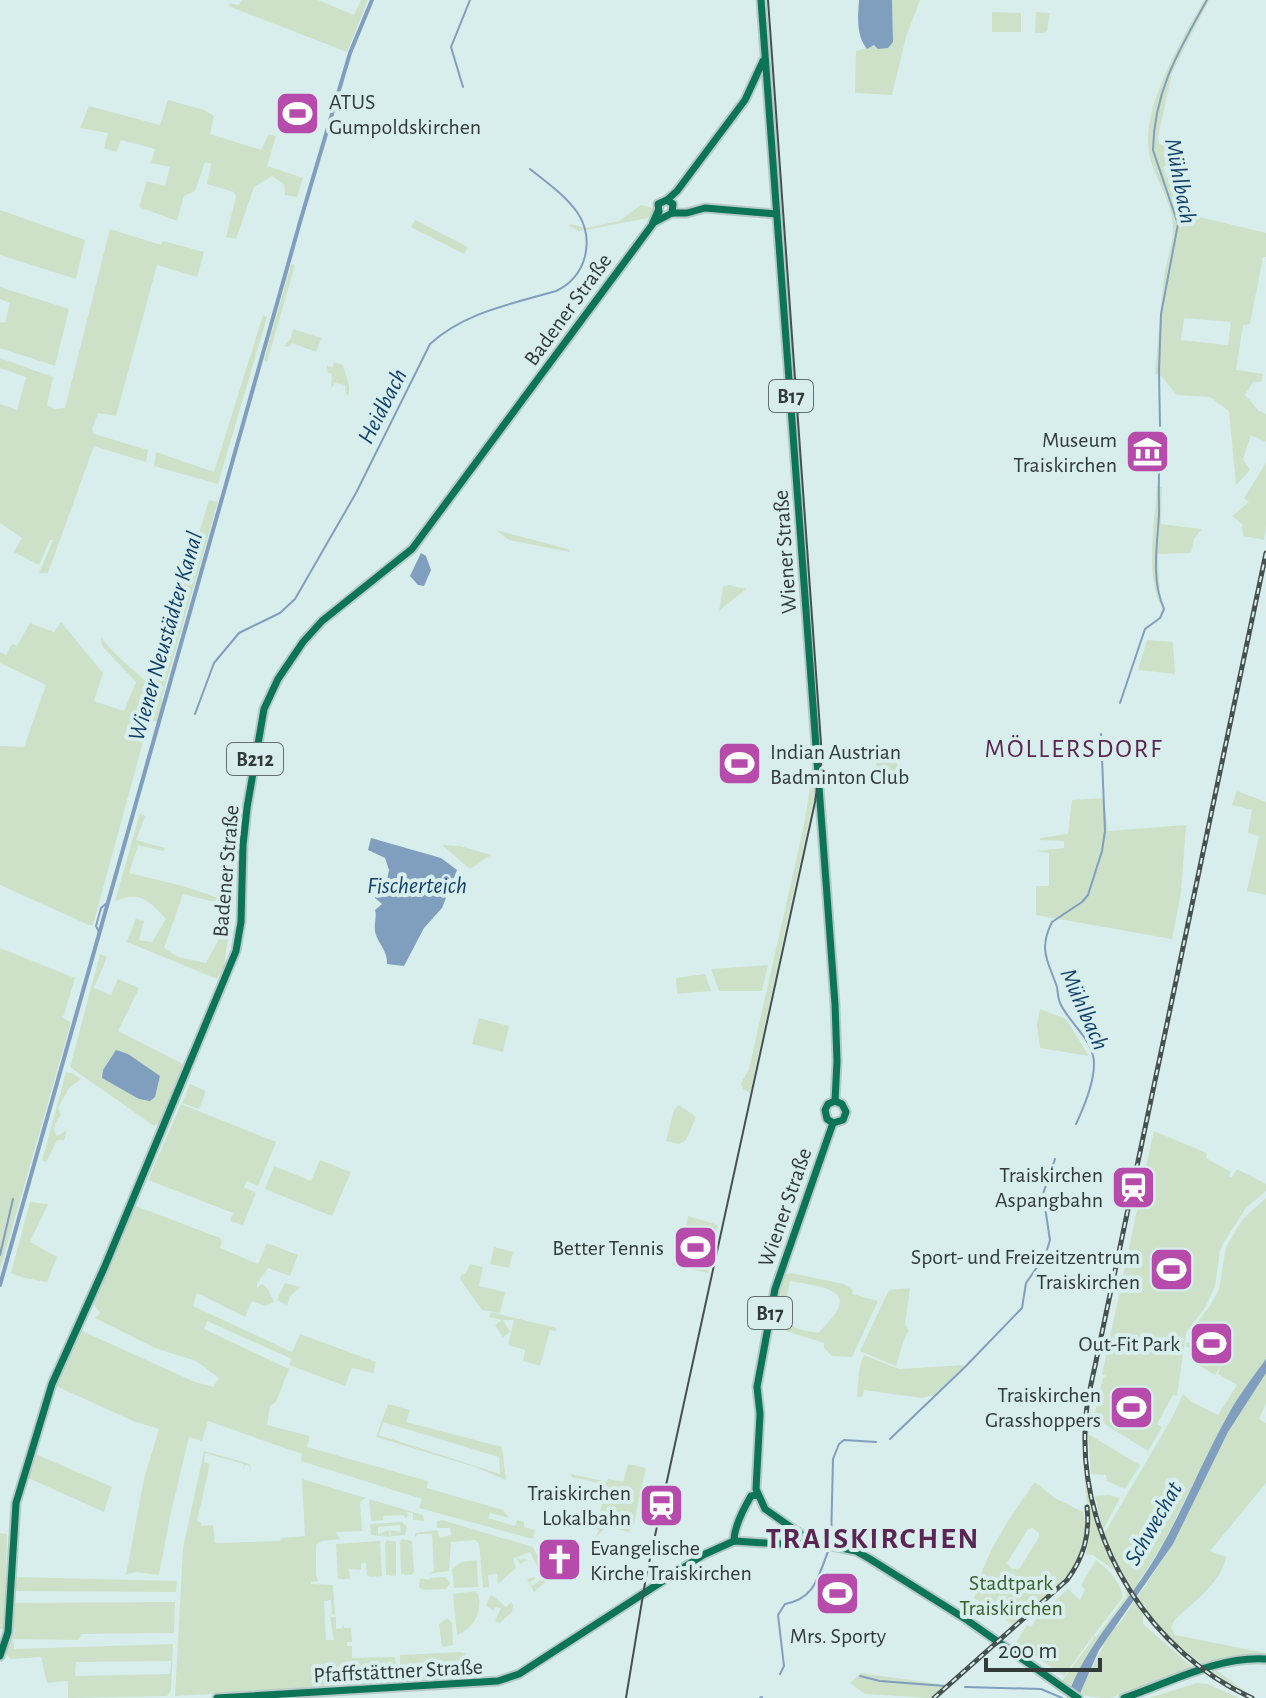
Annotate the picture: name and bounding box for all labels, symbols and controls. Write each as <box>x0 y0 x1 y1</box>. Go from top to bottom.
sports icon: ATUS Gumpoldskirchen <box>274 90 322 138</box>
place label: ATUS Gumpoldskirchen <box>329 91 481 138</box>
water label: Mühlbach <box>1160 136 1200 226</box>
street label: Badener Straße <box>520 250 616 370</box>
water label: Heidbach <box>354 365 412 448</box>
road number: B17 <box>769 380 813 412</box>
museum icon: Museum Traiskirchen <box>1124 428 1172 476</box>
place label: Museum Traiskirchen <box>1013 429 1117 476</box>
street label: Wiener Straße <box>770 489 800 615</box>
water label: Wiener Neustädter Kanal <box>125 529 207 744</box>
district label: MÖLLERSDORF <box>985 735 1163 762</box>
sports icon: Indian Austrian Badminton Club <box>715 740 763 788</box>
place label: Indian Austrian Badminton Club <box>770 741 909 788</box>
road number: B212 <box>227 743 283 775</box>
street label: Badener Straße <box>209 804 243 938</box>
water label: Fischerteich <box>367 874 467 898</box>
water label: Mühlbach <box>1056 965 1113 1054</box>
street label: Wiener Straße <box>754 1145 816 1270</box>
station icon: Traiskirchen Aspangbahn <box>1110 1163 1158 1211</box>
place label: Traiskirchen Aspangbahn <box>995 1164 1103 1211</box>
sports icon: Better Tennis <box>671 1223 719 1271</box>
place label: Better Tennis <box>552 1237 664 1259</box>
sports icon: Sport- und Freizeitzentrum Traiskirchen <box>1147 1245 1195 1293</box>
place label: Sport- und Freizeitzentrum Traiskirchen <box>911 1246 1140 1293</box>
road number: B17 <box>748 1297 792 1329</box>
sports icon: Out-Fit Park <box>1187 1319 1235 1367</box>
place label: Out-Fit Park <box>1079 1333 1180 1355</box>
sports icon: Traiskirchen Grasshoppers <box>1108 1383 1156 1431</box>
place label: Traiskirchen Grasshoppers <box>985 1384 1101 1431</box>
water label: Schwechat <box>1120 1478 1187 1569</box>
station icon: Traiskirchen Lokalbahn <box>638 1481 686 1529</box>
place label: Traiskirchen Lokalbahn <box>527 1482 631 1529</box>
district label: TRAISKIRCHEN <box>766 1524 980 1554</box>
church icon: Evangelische Kirche Traiskirchen <box>535 1536 583 1584</box>
place label: Evangelische Kirche Traiskirchen <box>590 1537 752 1584</box>
sports icon: Mrs. Sporty <box>814 1570 862 1618</box>
park label: Stadtpark Traiskirchen <box>959 1572 1063 1619</box>
scale bar <box>986 1622 1100 1672</box>
place label: Mrs. Sporty <box>790 1625 887 1647</box>
text: 200 m <box>998 1639 1057 1663</box>
street label: Pfaffstättner Straße <box>313 1656 483 1686</box>

